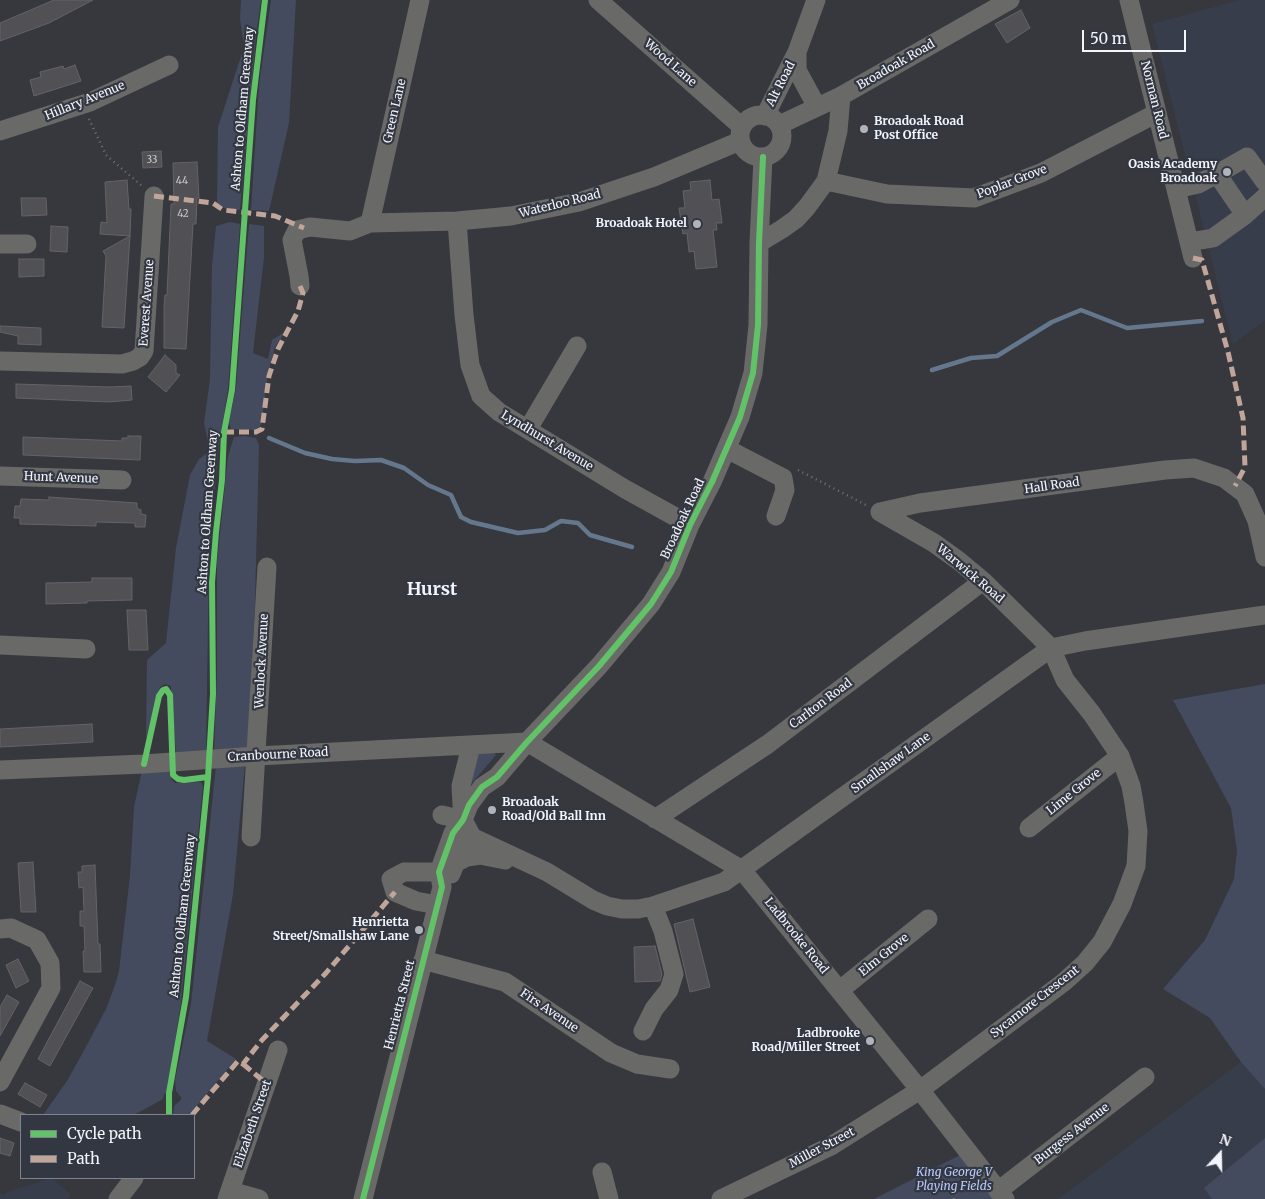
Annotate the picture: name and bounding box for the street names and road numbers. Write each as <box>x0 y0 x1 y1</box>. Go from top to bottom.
street label: Ashton to Oldham Greenway <box>229 26 257 192</box>
street label: Wood Lane <box>641 36 699 90</box>
street label: Broadoak Road <box>855 37 937 93</box>
street label: Alt Road <box>763 59 799 109</box>
street label: Norman Road <box>1137 60 1171 140</box>
street label: Green Lane <box>381 77 409 145</box>
street label: Hillary Avenue <box>43 78 127 124</box>
street label: Poplar Grove <box>975 162 1049 202</box>
street label: Waterloo Road <box>518 187 602 221</box>
street label: Everest Avenue <box>137 259 157 347</box>
street label: Lyndhurst Avenue <box>498 408 596 474</box>
street label: Ashton to Oldham Greenway <box>195 429 221 595</box>
street label: Hunt Avenue <box>24 470 98 486</box>
street label: Hall Road <box>1024 475 1080 497</box>
street label: Broadoak Road <box>658 476 708 562</box>
street label: Warwick Road <box>934 542 1006 606</box>
street label: Wenlock Avenue <box>252 613 272 709</box>
street label: Carlton Road <box>787 676 855 732</box>
street label: Smallshaw Lane <box>849 729 933 797</box>
street label: Cranbourne Road <box>227 745 329 765</box>
street label: Lime Grove <box>1044 766 1104 818</box>
street label: Ashton to Oldham Greenway <box>167 833 199 999</box>
street label: Ladbrooke Road <box>761 895 831 977</box>
street label: Elm Grove <box>856 931 912 979</box>
street label: Henrietta Street <box>382 958 418 1052</box>
street label: Sycamore Crescent <box>988 963 1082 1041</box>
street label: Firs Avenue <box>517 986 581 1036</box>
street label: Elizabeth Street <box>231 1078 275 1170</box>
street label: Burgess Avenue <box>1032 1100 1112 1168</box>
street label: Miller Street <box>787 1125 857 1171</box>

